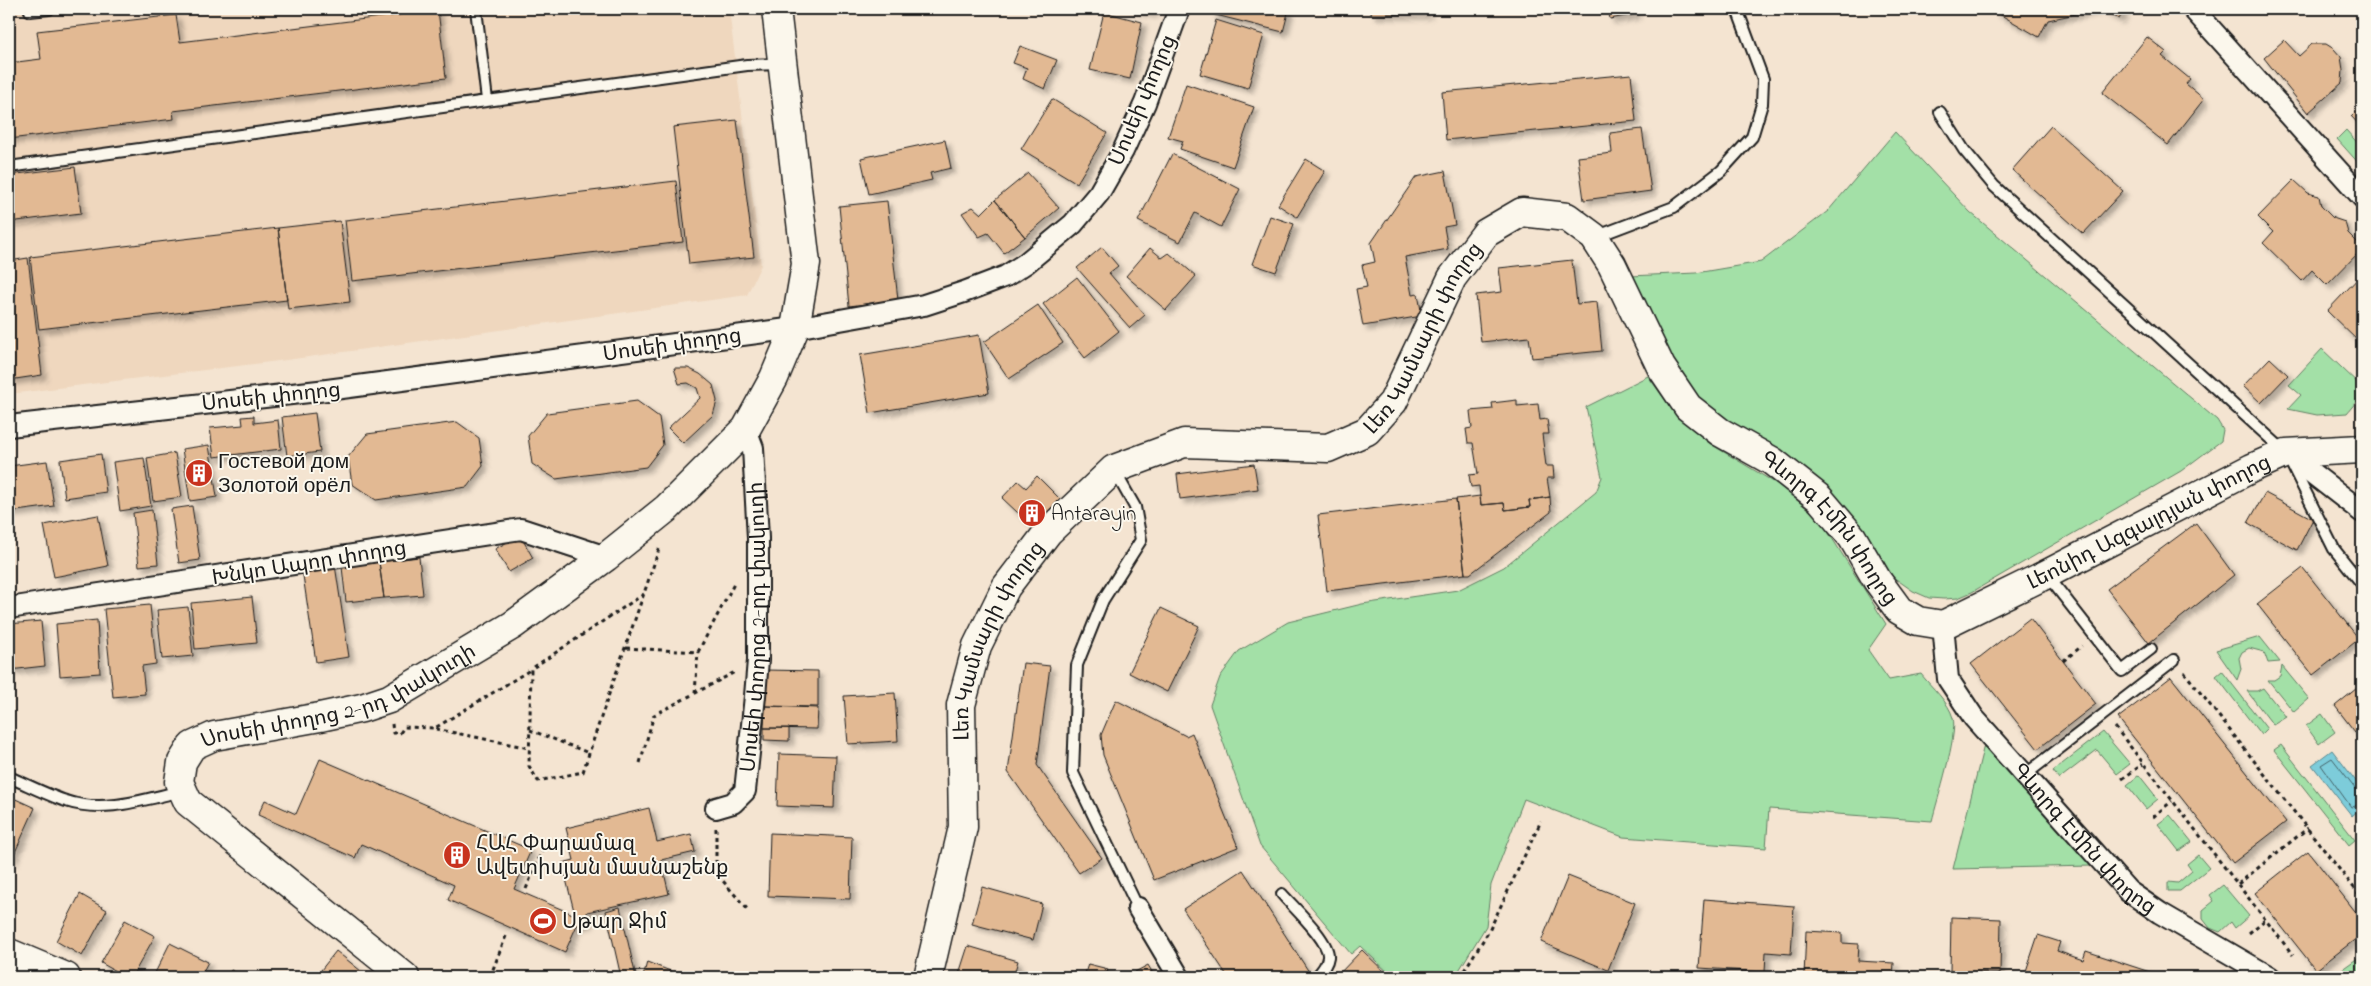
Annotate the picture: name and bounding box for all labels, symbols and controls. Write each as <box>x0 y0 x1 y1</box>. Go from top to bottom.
street label: Սոսեի փողոց <box>1103 31 1185 171</box>
street label: Լեռ Կամսարի փողոց <box>1358 237 1491 442</box>
street label: Սոսեի փողոց <box>601 321 744 371</box>
street label: Սոսեի փողոց <box>200 376 342 420</box>
street label: Գևորգ Էմին փողոց <box>1755 445 1904 613</box>
place label: Гостевой дом Золотой орёл <box>218 448 351 502</box>
street label: Լեոնիդ Ազգալդյան փողոց <box>2022 448 2276 599</box>
building icon: Гостевой дом Золотой орёл <box>184 458 214 488</box>
street label: Սոսեի փողոց 2-րդ փակուղի <box>734 481 775 774</box>
building icon: Antarayin <box>1017 498 1047 528</box>
place label: Antarayin <box>1051 500 1136 532</box>
street label: Խնկո Ապոր փողոց <box>210 534 409 594</box>
street label: Լեռ Կամսարի փողոց <box>948 535 1053 741</box>
street label: Սոսեի փողոց 2-րդ փակուղի <box>196 637 482 757</box>
street label: Գևորգ Էմին փողոց <box>2004 758 2161 923</box>
place label: ՀԱՀ Փարամազ Ավետիսյան մասնաշենք <box>476 830 729 884</box>
building icon: ՀԱՀ Փարամազ Ավետիսյան մասնաշենք <box>442 840 472 870</box>
sports icon: Սթար Ջիմ <box>528 906 558 936</box>
place label: Սթար Ջիմ <box>562 908 667 938</box>

